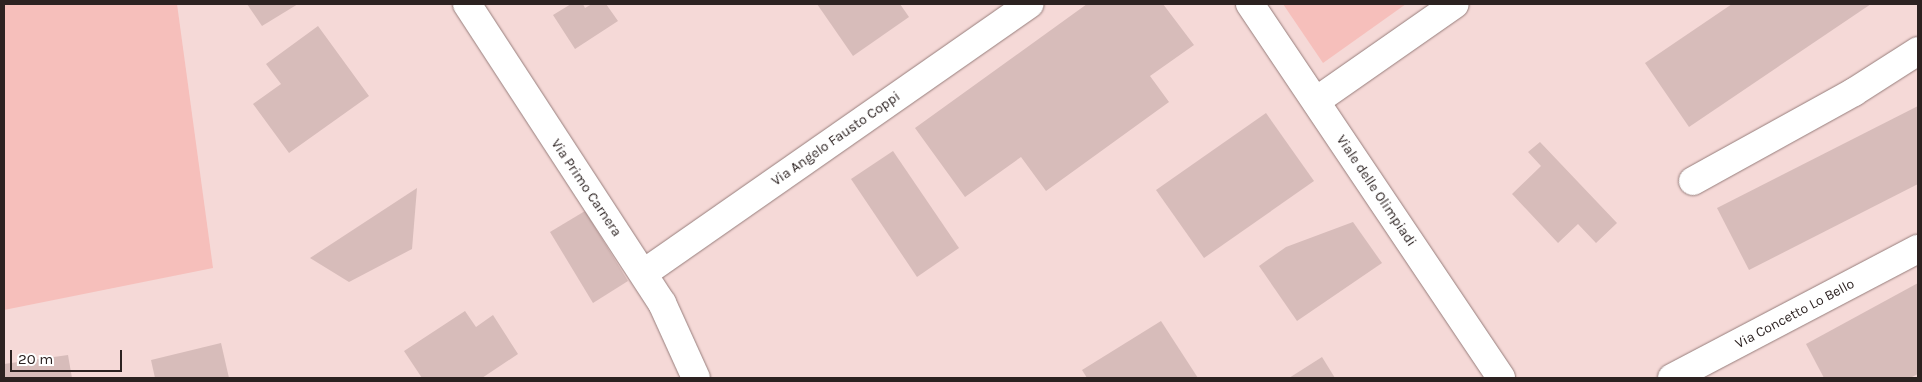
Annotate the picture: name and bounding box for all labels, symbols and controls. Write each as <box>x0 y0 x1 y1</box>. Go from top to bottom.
street label: Via Angelo Fausto Coppi <box>768 88 904 190</box>
street label: Viale delle Olimpiadi <box>1332 132 1420 250</box>
street label: Via Primo Carnera <box>547 136 625 240</box>
street label: Via Concetto Lo Bello <box>1733 275 1857 353</box>
scale bar <box>12 340 125 372</box>
text: 20 m <box>18 350 53 368</box>

